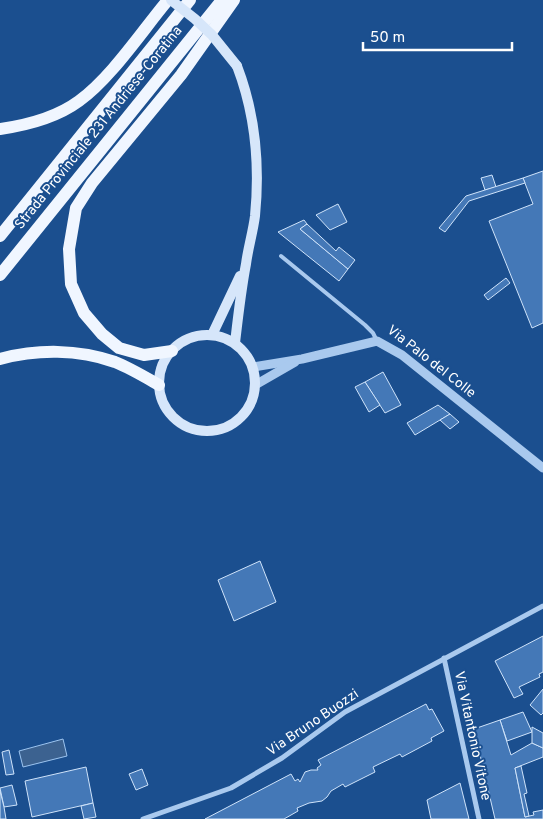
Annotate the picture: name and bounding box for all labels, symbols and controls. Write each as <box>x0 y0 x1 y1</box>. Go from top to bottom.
scale bar <box>363 20 512 52</box>
street label: Strada Provinciale 231 Andriese-Coratina <box>12 23 186 233</box>
text: 50 m <box>370 29 405 48</box>
street label: Via Palo del Colle <box>383 322 479 402</box>
street label: Via Vitantonio Vitone <box>450 670 494 802</box>
street label: Via Bruno Buozzi <box>264 686 362 760</box>

